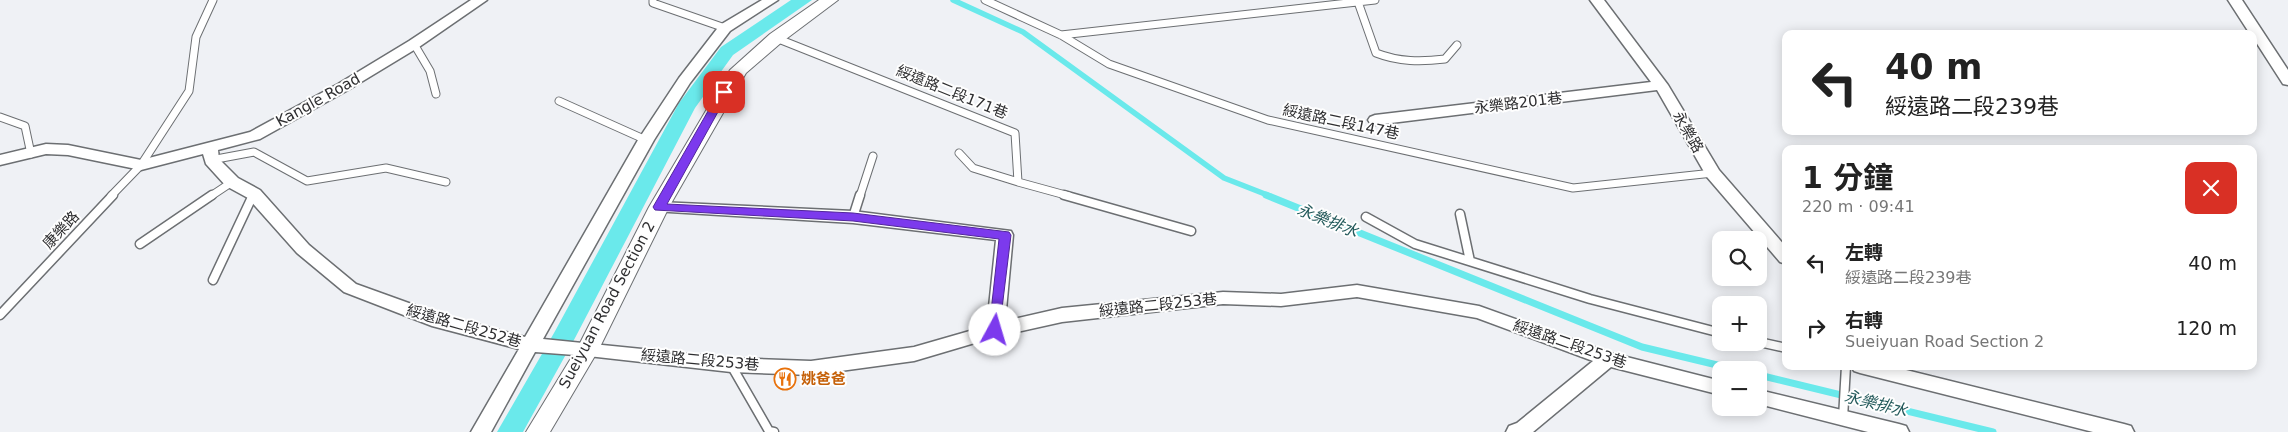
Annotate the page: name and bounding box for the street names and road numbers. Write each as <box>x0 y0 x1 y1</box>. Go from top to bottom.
street label: 綏遠路二段171巷 <box>894 61 1010 123</box>
street label: Kangle Road <box>273 69 363 131</box>
street label: 永樂路201巷 <box>1473 89 1563 117</box>
street label: 綏遠路二段147巷 <box>1281 101 1401 143</box>
street label: 永樂路 <box>1669 108 1707 156</box>
street label: 康樂路 <box>39 207 83 253</box>
street label: Sueiyuan Road Section 2 <box>555 218 659 392</box>
street label: 綏遠路二段253巷 <box>1098 290 1218 320</box>
street label: 綏遠路二段252巷 <box>404 301 524 351</box>
street label: 綏遠路二段253巷 <box>1511 316 1629 372</box>
street label: 綏遠路二段253巷 <box>640 346 760 374</box>

